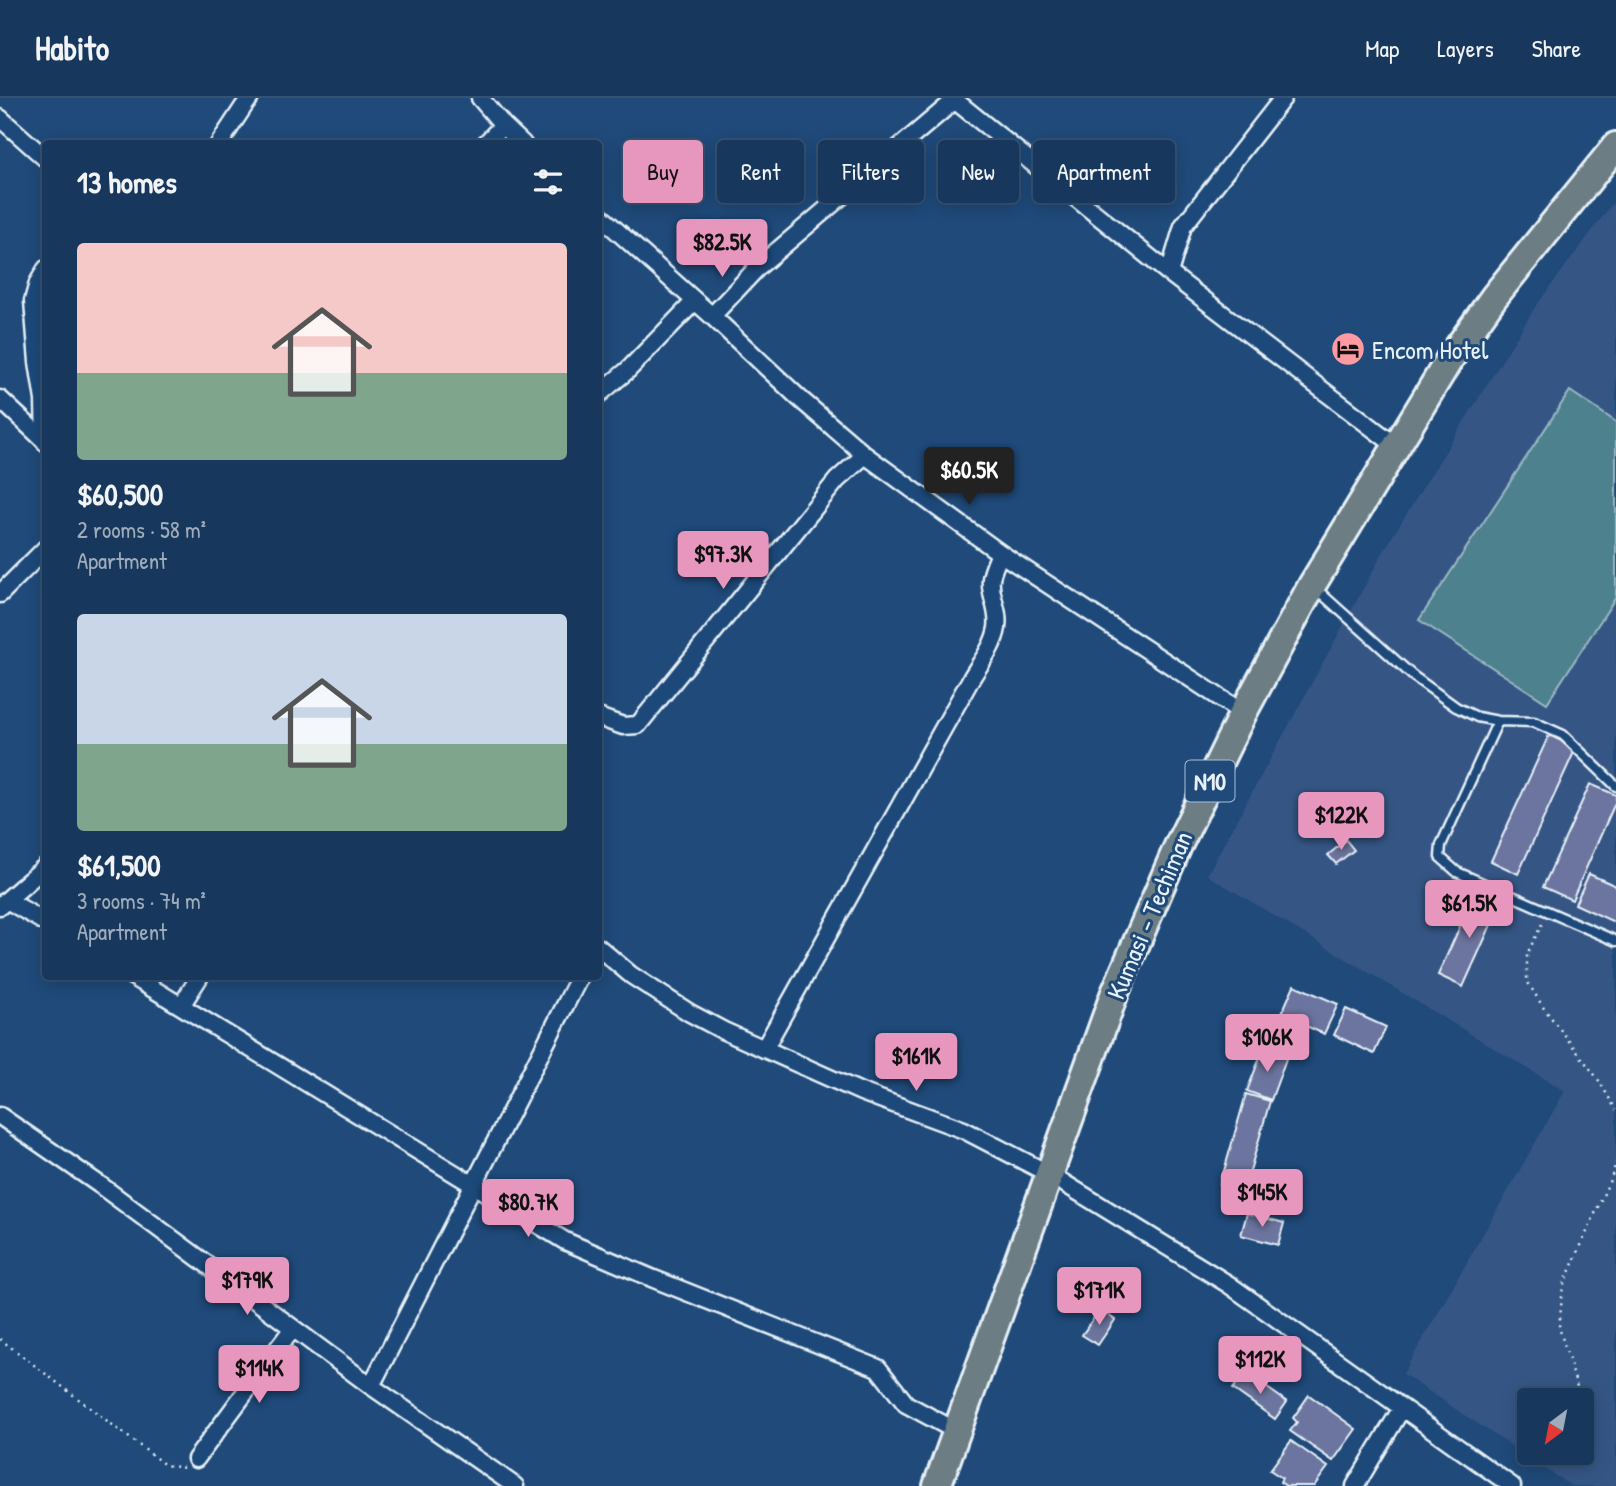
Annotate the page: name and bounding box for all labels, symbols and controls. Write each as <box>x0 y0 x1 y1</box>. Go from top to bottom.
text: Habito <box>35 26 109 70</box>
text: Map <box>1365 32 1399 64</box>
text: Layers <box>1437 32 1494 64</box>
text: Share <box>1532 32 1581 64</box>
chip: Buy <box>623 140 703 203</box>
chip: Rent <box>717 140 804 203</box>
chip: Filters <box>818 140 924 203</box>
chip: New <box>938 140 1019 203</box>
chip: Apartment <box>1033 140 1175 203</box>
text: 13 homes <box>77 162 177 202</box>
icon: filters <box>529 163 567 201</box>
pin: $82.5K <box>665 220 779 279</box>
text: $82.5K <box>692 226 752 257</box>
icon: home <box>259 289 385 415</box>
hotel icon: Encom Hotel <box>1329 330 1367 368</box>
place label: Encom Hotel <box>1372 332 1488 367</box>
pin: $60.5K <box>912 448 1026 507</box>
text: $60.5K <box>940 454 998 485</box>
text: $60,500 <box>77 474 163 514</box>
text: 2 rooms · 58 m² <box>77 514 206 545</box>
pin: $97.3K <box>666 532 780 591</box>
text: $97.3K <box>694 538 752 569</box>
text: Apartment <box>77 545 167 576</box>
icon: home <box>259 660 385 786</box>
road number: N10 <box>1186 760 1234 802</box>
pin: $122K <box>1292 792 1390 852</box>
text: $122K <box>1314 799 1368 830</box>
street label: Kumasi - Techiman <box>1098 826 1200 1004</box>
text: $61,500 <box>77 845 161 885</box>
pin: $61.5K <box>1412 880 1526 940</box>
text: 3 rooms · 74 m² <box>77 885 206 916</box>
text: $61.5K <box>1441 887 1497 918</box>
text: Apartment <box>77 916 167 947</box>
pin: $106K <box>1218 1014 1316 1074</box>
text: $106K <box>1241 1021 1293 1052</box>
pin: $161K <box>867 1034 965 1093</box>
text: $161K <box>891 1040 941 1071</box>
pin: $145K <box>1213 1170 1311 1229</box>
text: $145K <box>1237 1176 1287 1207</box>
pin: $80.7K <box>471 1180 585 1239</box>
text: $80.7K <box>498 1186 558 1217</box>
pin: $179K <box>198 1258 296 1317</box>
text: $179K <box>221 1264 273 1295</box>
pin: $171K <box>1050 1268 1148 1327</box>
text: $171K <box>1073 1274 1125 1305</box>
pin: $112K <box>1211 1336 1309 1396</box>
text: $112K <box>1234 1343 1286 1374</box>
pin: $114K <box>210 1346 308 1405</box>
text: $114K <box>234 1352 284 1383</box>
north arrow <box>1517 1388 1594 1465</box>
map controls <box>1517 1388 1594 1465</box>

